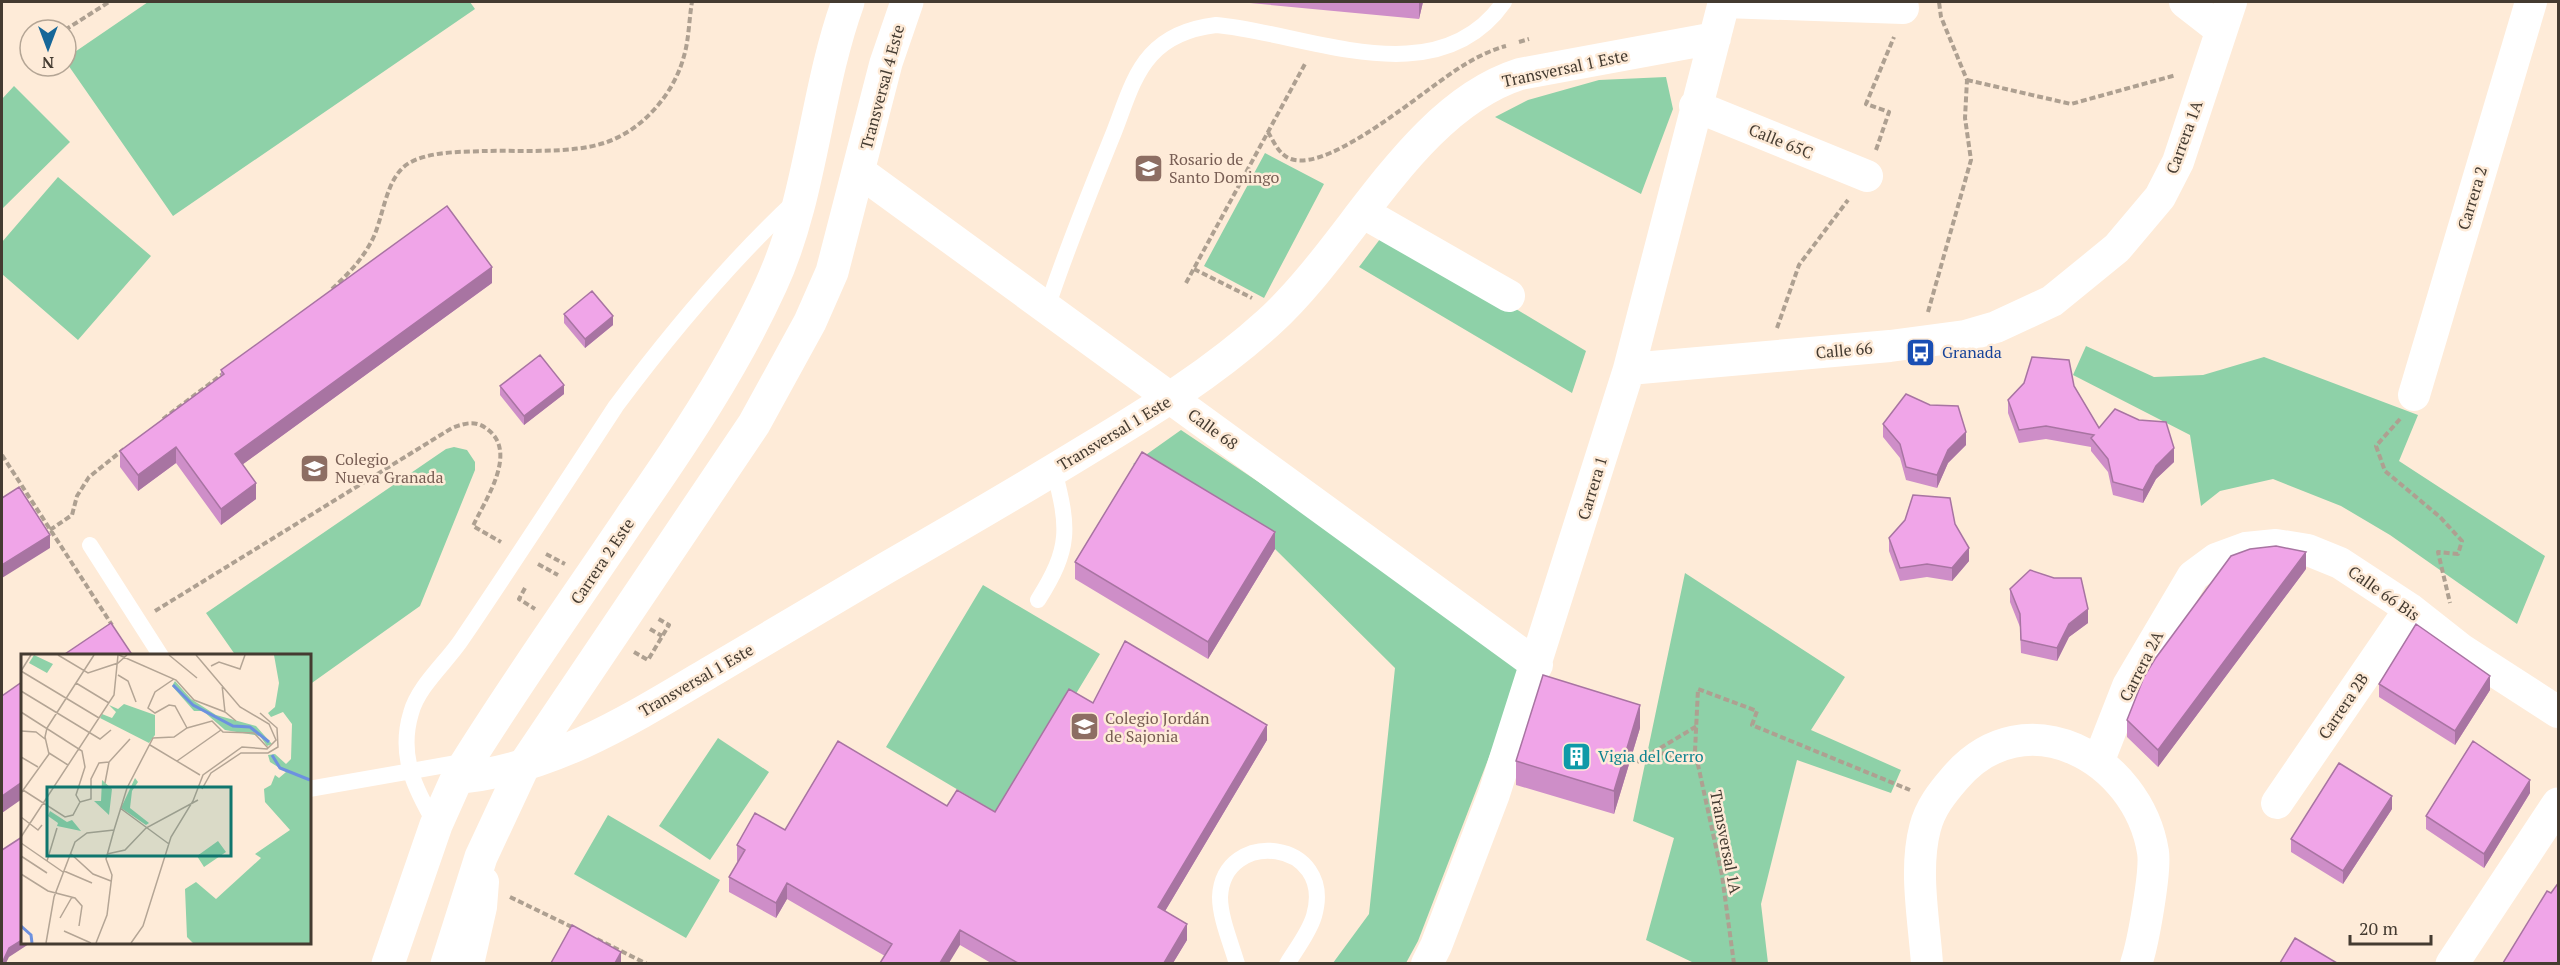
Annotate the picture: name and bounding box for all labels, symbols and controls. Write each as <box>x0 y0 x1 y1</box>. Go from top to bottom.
north arrow <box>18 18 78 78</box>
street label: Transversal 4 Este <box>855 22 909 152</box>
street label: Transversal 1 Este <box>1500 44 1630 92</box>
text: N <box>42 52 54 74</box>
street label: Carrera 1A <box>2161 97 2207 177</box>
street label: Calle 65C <box>1746 118 1816 164</box>
place label: Rosario de Santo Domingo <box>1169 148 1280 188</box>
school or university icon: Rosario de Santo Domingo <box>1132 152 1164 184</box>
street label: Carrera 2 <box>2452 164 2492 232</box>
bus stop icon: Granada <box>1905 336 1937 368</box>
street label: Calle 66 <box>1815 337 1874 363</box>
place label: Granada <box>1942 341 2002 363</box>
street label: Transversal 1 Este <box>1053 390 1175 476</box>
street label: Calle 68 <box>1183 403 1243 455</box>
place label: Colegio Nueva Granada <box>335 448 444 488</box>
school or university icon: Colegio Nueva Granada <box>298 452 330 484</box>
street label: Carrera 1 <box>1572 454 1612 522</box>
street label: Carrera 2 Este <box>565 514 639 608</box>
street label: Calle 66 Bis <box>2344 560 2424 626</box>
street label: Carrera 2A <box>2114 627 2168 705</box>
street label: Transversal 1 Este <box>635 638 757 722</box>
inset map <box>21 654 310 944</box>
street label: Carrera 2B <box>2313 669 2373 743</box>
place label: Colegio Jordán de Sajonia <box>1105 707 1210 747</box>
school or university icon: Colegio Jordán de Sajonia <box>1068 711 1100 743</box>
building icon: Vigia del Cerro <box>1561 740 1593 772</box>
place label: Vigia del Cerro <box>1598 745 1704 767</box>
street label: Transversal 1A <box>1705 788 1747 896</box>
scale bar <box>2350 908 2431 946</box>
text: 20 m <box>2359 916 2399 940</box>

